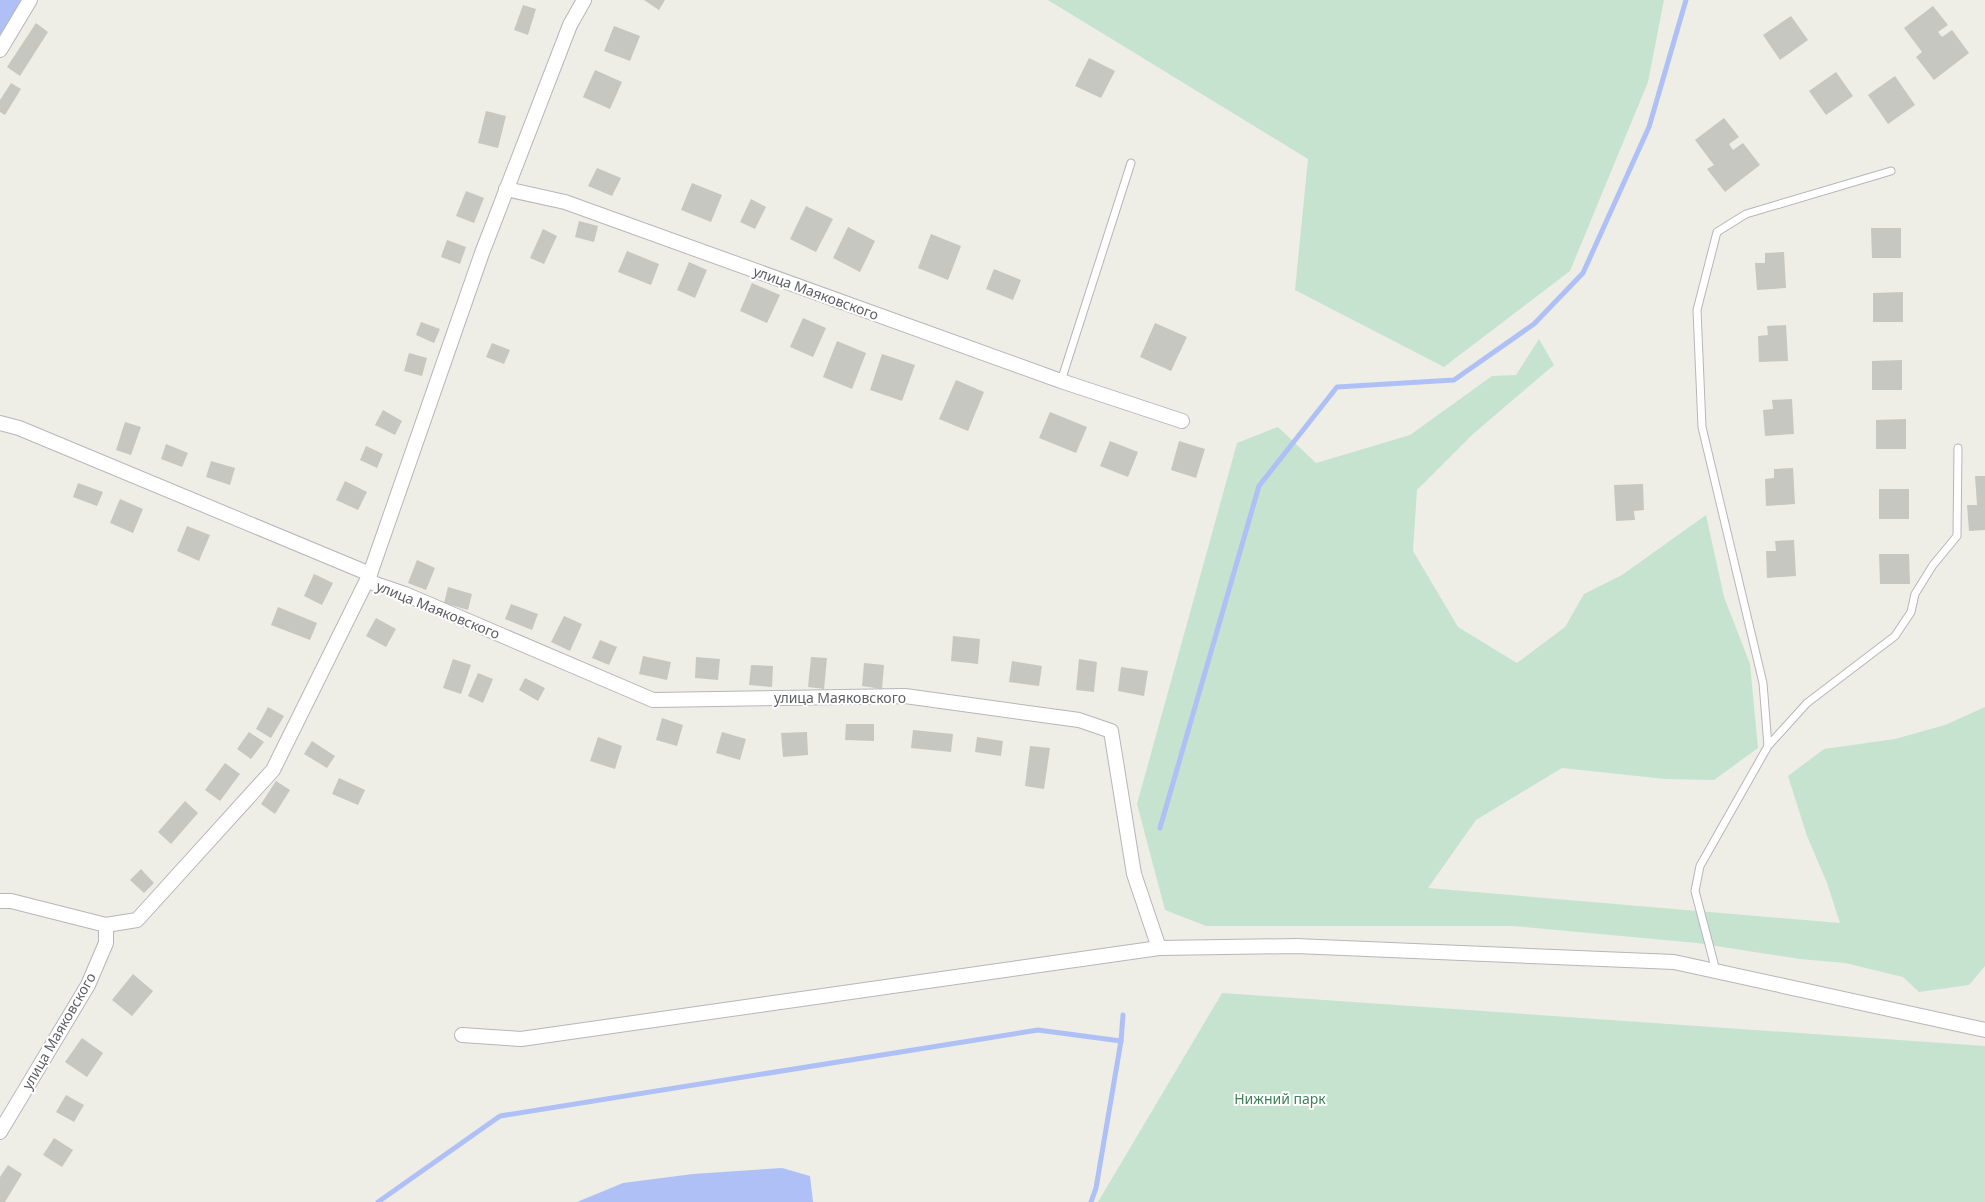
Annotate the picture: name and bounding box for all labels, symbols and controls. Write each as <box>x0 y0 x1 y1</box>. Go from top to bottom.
street label: улица Маяковского <box>751 261 881 324</box>
street label: улица Маяковского <box>373 576 503 643</box>
street label: улица Маяковского <box>774 688 906 707</box>
street label: улица Маяковского <box>17 969 100 1093</box>
park label: Нижний парк <box>1234 1089 1326 1108</box>

